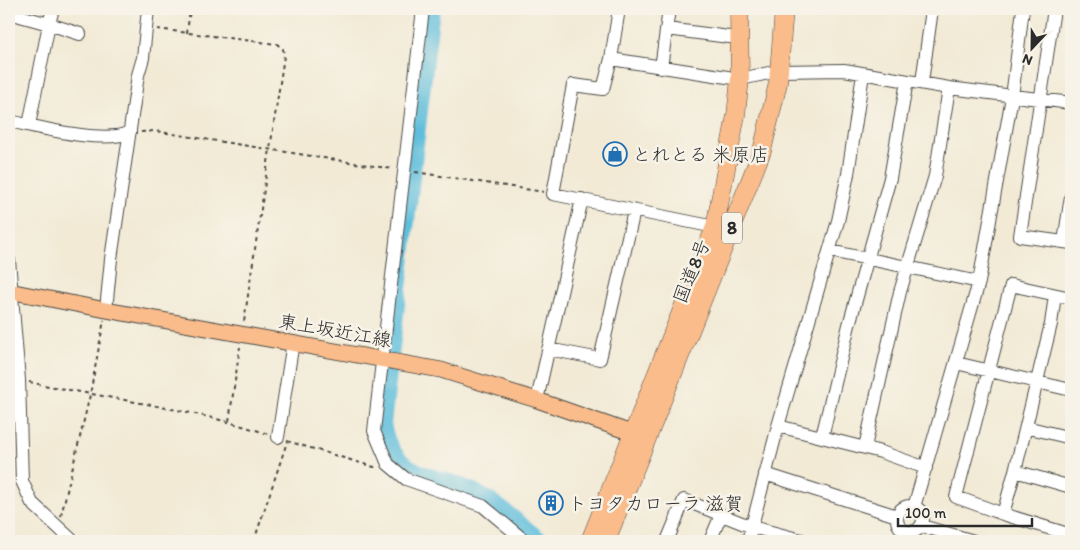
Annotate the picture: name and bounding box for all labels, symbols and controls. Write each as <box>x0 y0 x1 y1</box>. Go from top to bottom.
north arrow <box>1008 22 1058 72</box>
text: N <box>1020 50 1035 69</box>
shop icon: とれとる 米原店 <box>602 141 628 167</box>
place label: とれとる 米原店 <box>632 143 769 166</box>
road number: 8 <box>722 212 742 244</box>
street label: 国道8号 <box>668 236 715 307</box>
street label: 東上坂近江線 <box>277 309 393 352</box>
building icon: トヨタカローラ 滋賀 <box>538 490 564 516</box>
place label: トヨタカローラ 滋賀 <box>568 492 743 515</box>
scale bar <box>898 495 1031 527</box>
text: 100 m <box>905 504 947 522</box>

